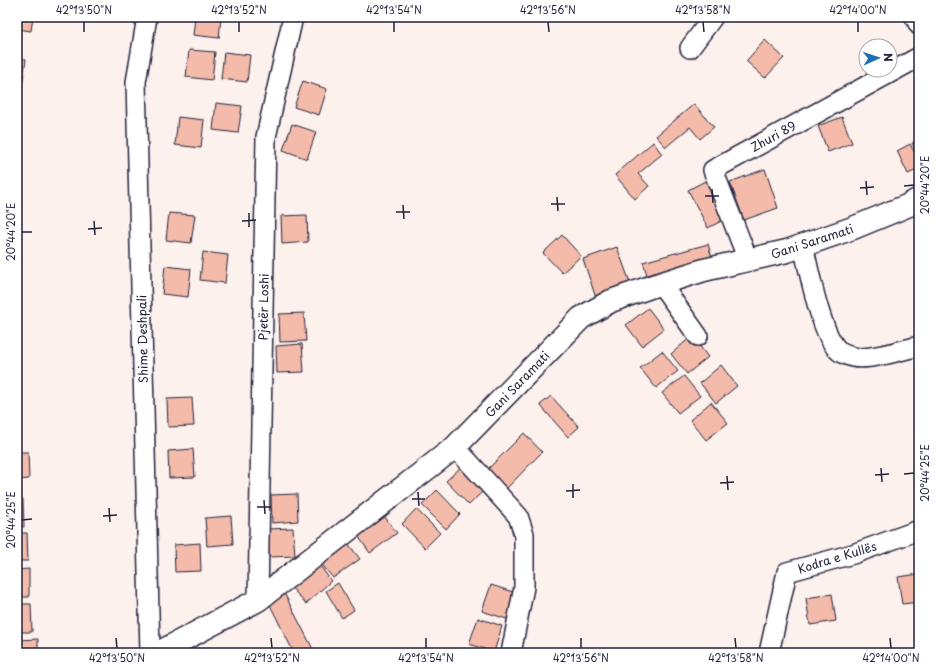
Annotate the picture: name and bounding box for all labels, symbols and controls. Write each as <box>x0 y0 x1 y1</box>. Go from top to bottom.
text: 42°13'50"N <box>56 2 112 17</box>
text: 42°13'52"N <box>211 2 267 17</box>
text: 42°13'54"N <box>366 2 422 17</box>
text: 42°13'56"N <box>520 2 576 17</box>
text: 42°13'58"N <box>675 2 731 17</box>
text: 42°14'00"N <box>829 2 887 17</box>
north arrow <box>858 38 898 78</box>
text: N <box>880 53 897 63</box>
street label: Zhuri 89 <box>747 116 799 156</box>
text: 20°44'20"E <box>917 156 932 214</box>
text: 20°44'20"E <box>3 203 18 261</box>
street label: Gani Saramati <box>768 219 856 263</box>
street label: Pjetër Loshi <box>253 273 273 341</box>
street label: Shime Deshpali <box>132 295 152 383</box>
street label: Gani Saramati <box>481 347 553 421</box>
text: 20°44'25"E <box>917 444 932 502</box>
text: 20°44'25"E <box>3 491 18 549</box>
street label: Kodra e Kullës <box>795 536 879 578</box>
text: 42°13'50"N <box>89 650 145 665</box>
text: 42°13'52"N <box>244 650 300 665</box>
text: 42°13'54"N <box>398 650 454 665</box>
text: 42°13'56"N <box>553 650 609 665</box>
text: 42°13'58"N <box>708 650 764 665</box>
text: 42°14'00"N <box>862 650 920 665</box>

